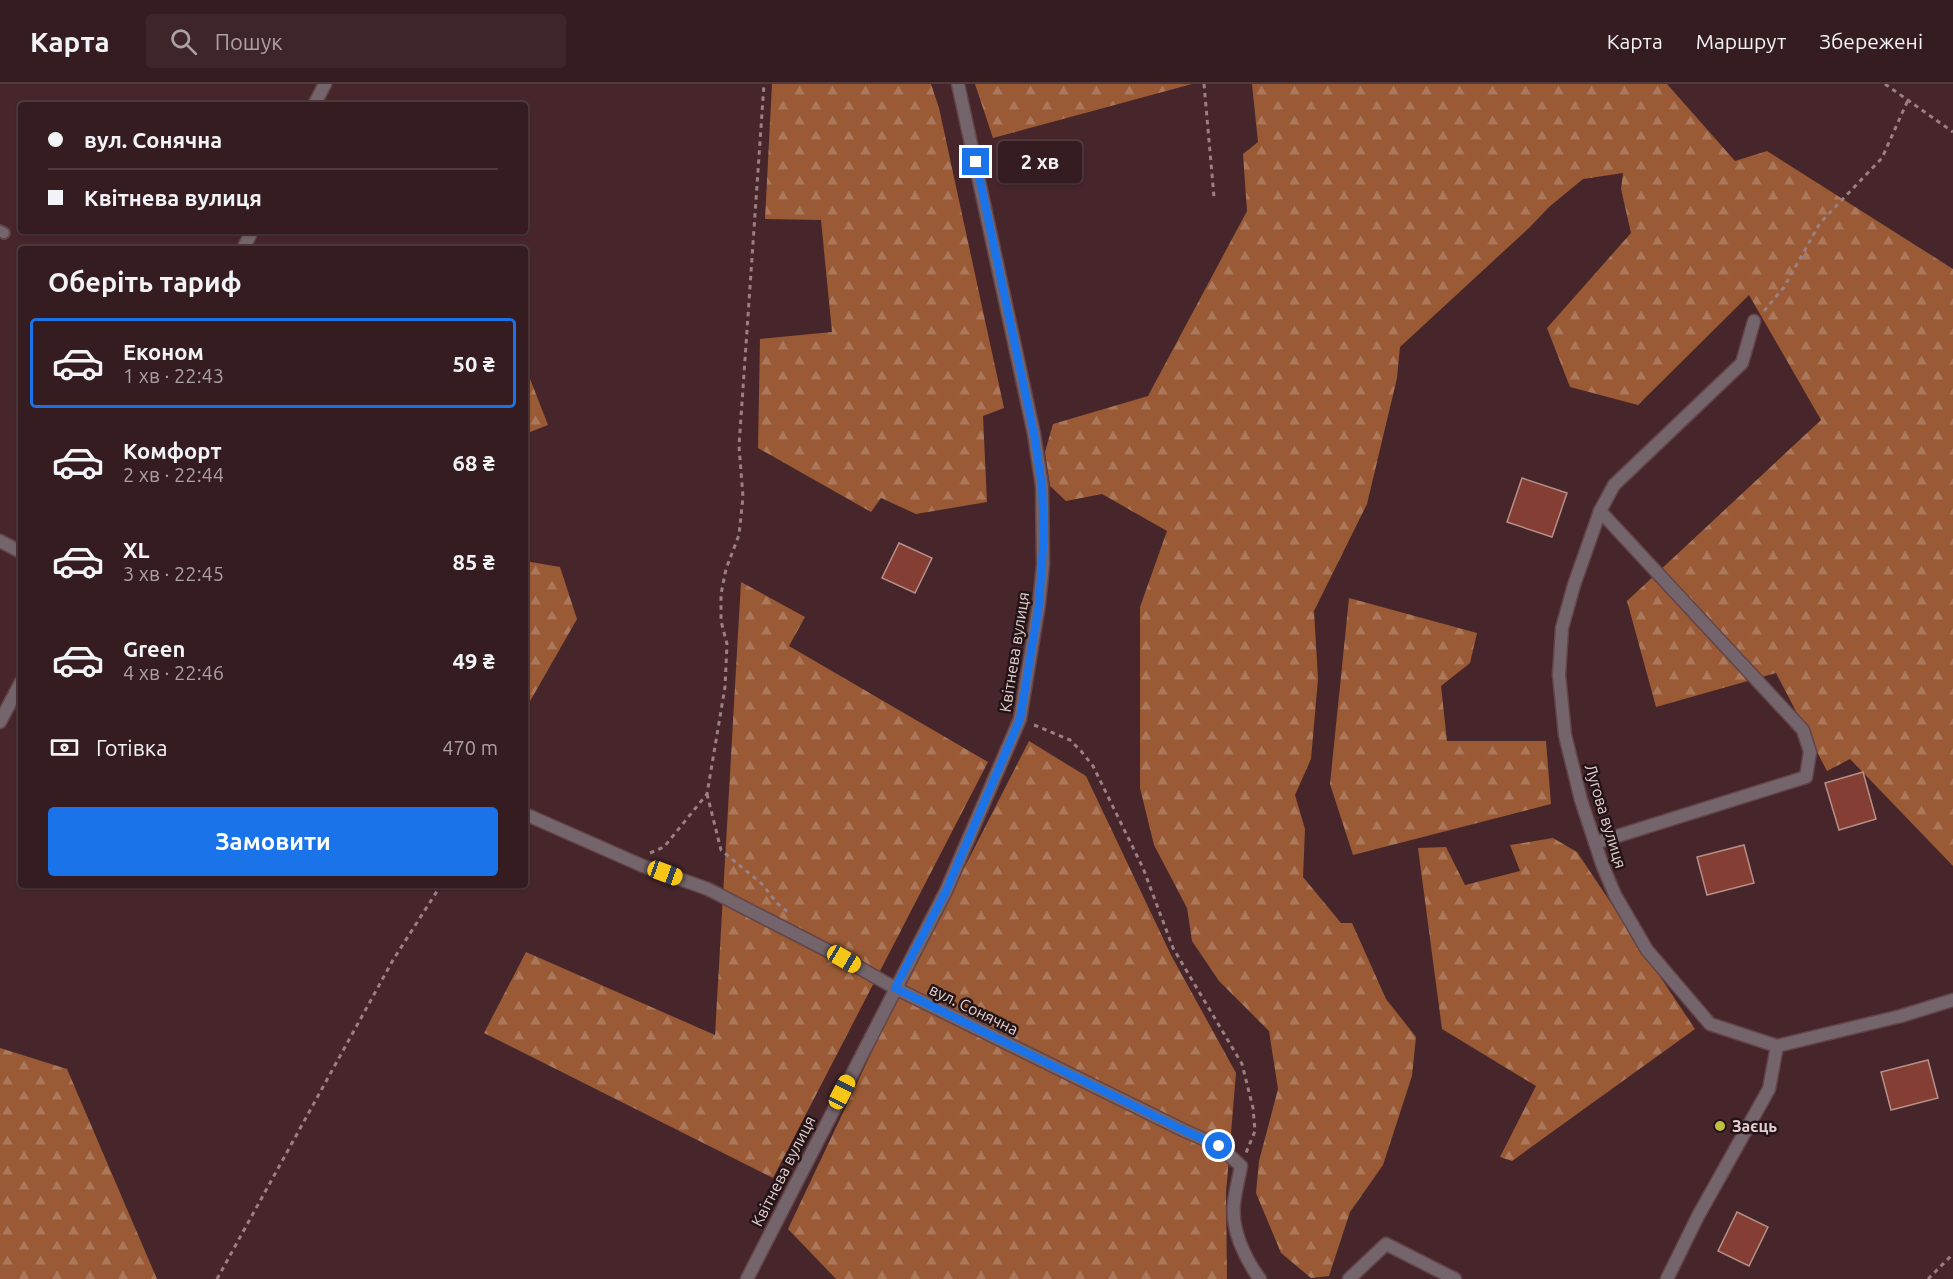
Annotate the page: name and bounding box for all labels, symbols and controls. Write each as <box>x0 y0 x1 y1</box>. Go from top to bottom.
search box <box>146 14 566 68</box>
icon: search <box>167 25 200 58</box>
text: Карта <box>30 26 110 57</box>
text: Пошук <box>215 29 283 54</box>
text: Карта <box>1607 29 1663 53</box>
text: Маршрут <box>1696 29 1786 53</box>
text: Збережені <box>1819 29 1923 53</box>
text: вул. Сонячна <box>84 127 222 152</box>
callout: 2 хв <box>997 141 1081 183</box>
route end <box>962 148 989 175</box>
text: 2 хв <box>1021 150 1059 173</box>
text: Квітнева вулиця <box>84 185 262 210</box>
text: Оберіть тариф <box>48 267 242 297</box>
icon: car <box>51 336 105 390</box>
text: Економ <box>123 339 204 364</box>
text: 50 ₴ <box>453 351 495 376</box>
text: 1 хв · 22:43 <box>123 364 224 387</box>
icon: car <box>51 435 105 489</box>
text: Комфорт <box>123 438 222 463</box>
text: 68 ₴ <box>453 450 495 475</box>
text: 2 хв · 22:44 <box>123 463 224 486</box>
icon: car <box>51 534 105 588</box>
text: XL <box>123 537 150 562</box>
text: 85 ₴ <box>453 549 495 574</box>
text: 3 хв · 22:45 <box>123 562 224 585</box>
street label: Квітнева вулиця <box>996 591 1032 713</box>
icon: car <box>51 633 105 687</box>
text: Green <box>123 636 185 661</box>
text: 49 ₴ <box>453 648 495 673</box>
text: 4 хв · 22:46 <box>123 661 224 684</box>
icon: cash <box>48 731 81 764</box>
text: Готівка <box>96 735 167 760</box>
text: 470 m <box>442 736 498 759</box>
street label: Лугова вулиця <box>1582 762 1630 870</box>
button: Замовити <box>48 807 498 876</box>
car <box>645 858 685 888</box>
car <box>824 942 864 976</box>
street label: вул. Сонячна <box>927 980 1021 1038</box>
car <box>826 1072 858 1112</box>
street label: Квітнева вулиця <box>747 1113 819 1229</box>
place label: Заєць <box>1732 1117 1777 1135</box>
marker: Заєць <box>1713 1119 1727 1133</box>
route start <box>1205 1132 1232 1159</box>

